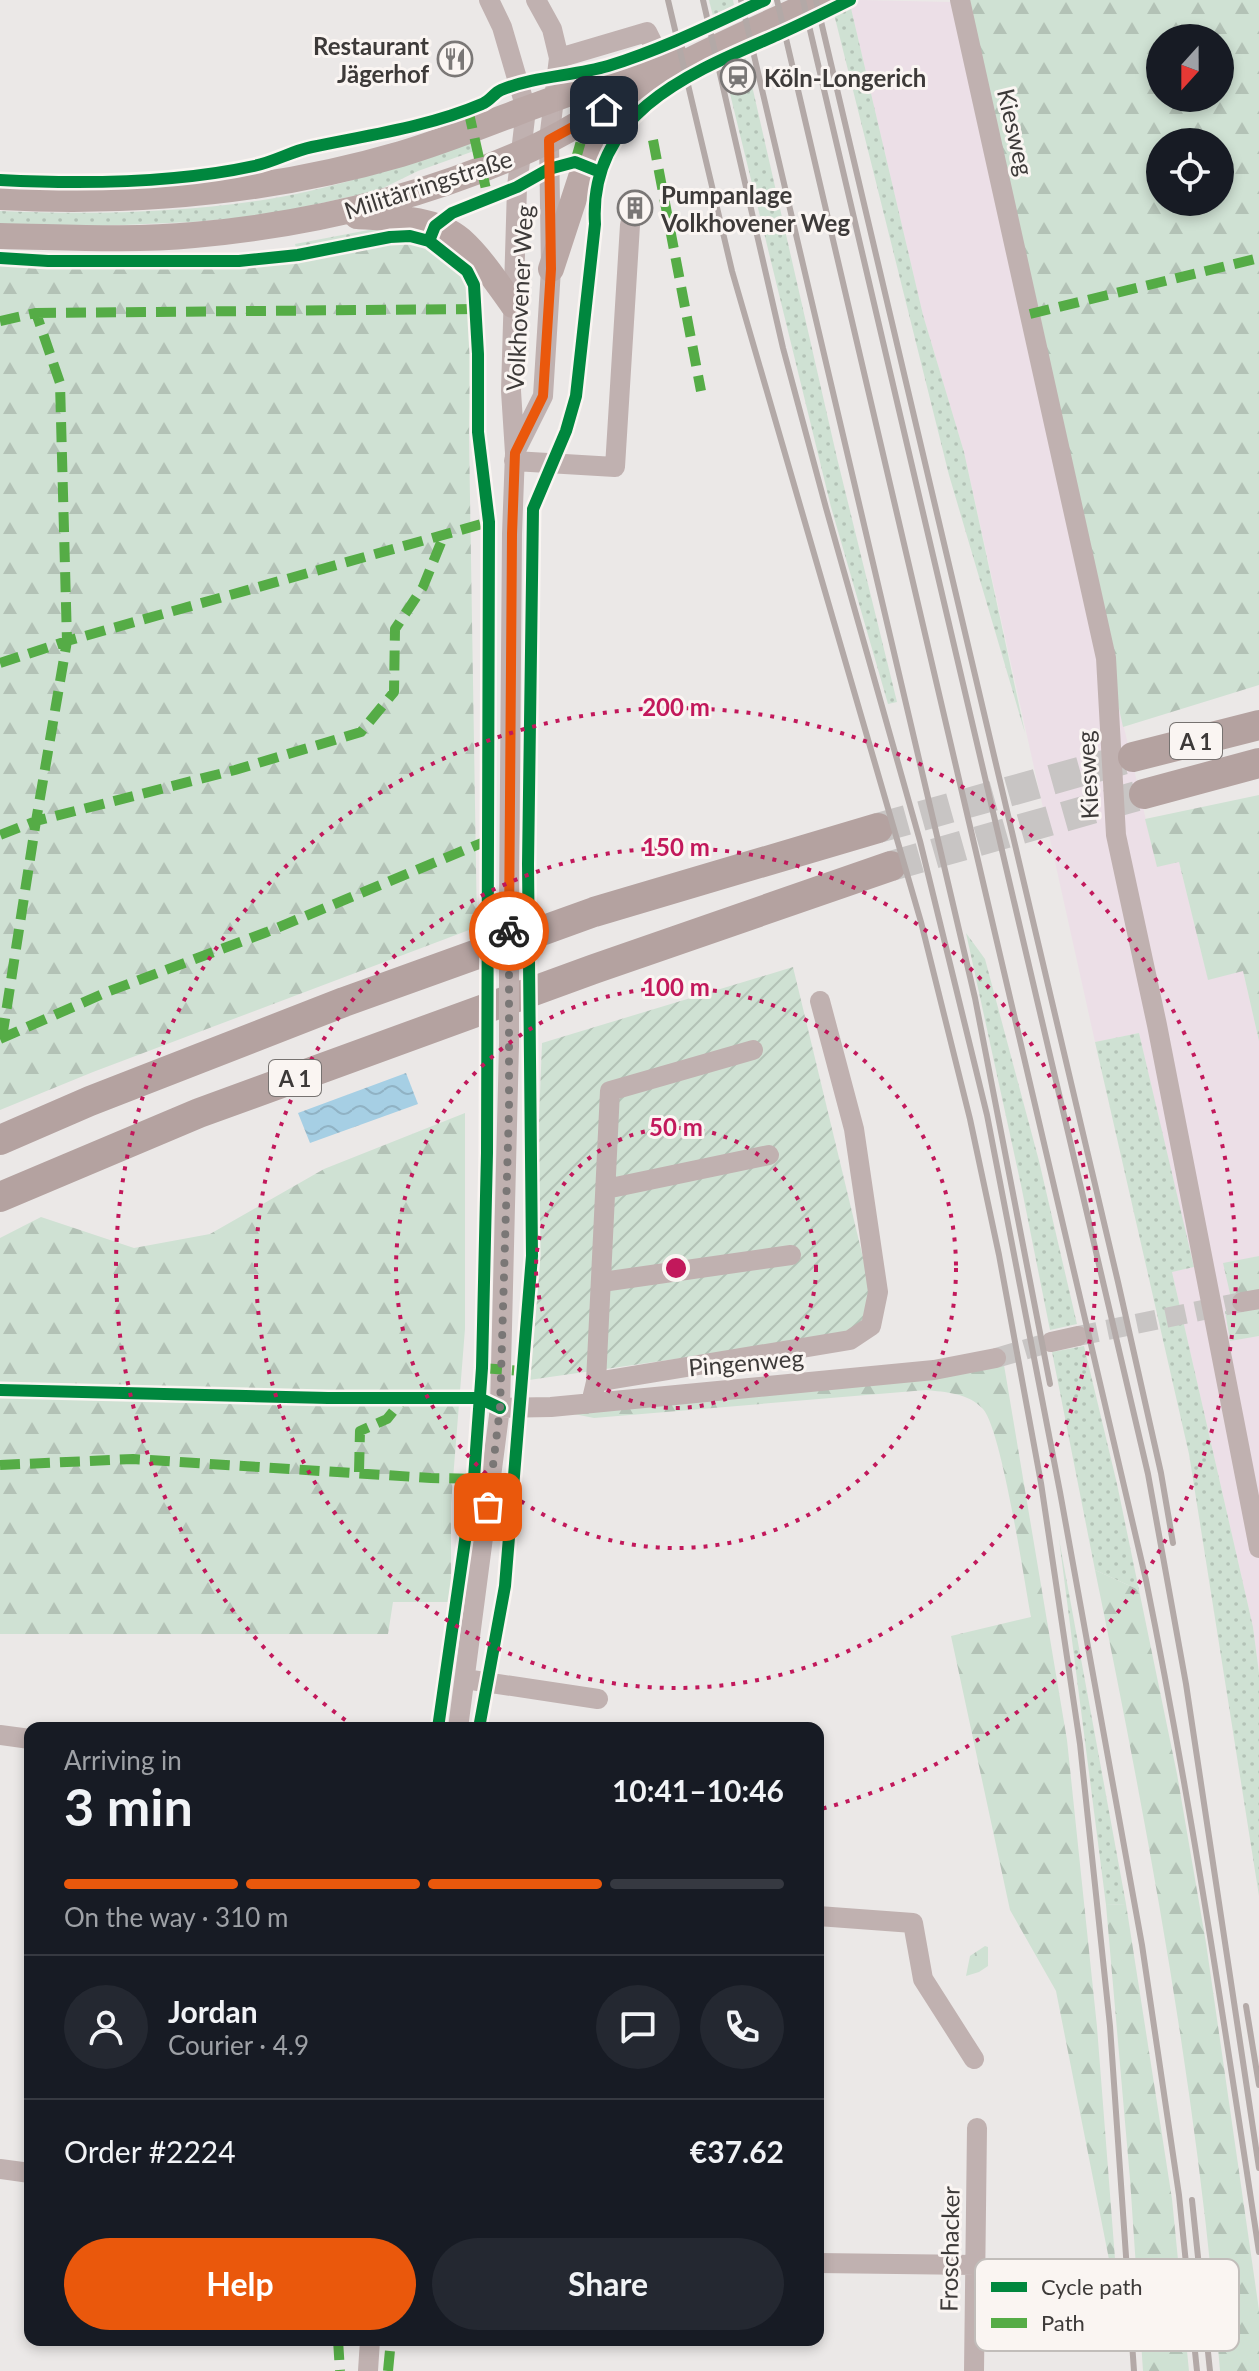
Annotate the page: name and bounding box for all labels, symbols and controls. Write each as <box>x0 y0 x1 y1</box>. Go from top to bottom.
north arrow <box>1146 24 1234 112</box>
map controls <box>1146 24 1234 216</box>
place label: Restaurant Jägerhof <box>313 31 429 88</box>
restaurant icon: Restaurant Jägerhof <box>436 40 474 78</box>
station icon: Köln-Longerich <box>719 58 757 96</box>
place label: Köln-Longerich <box>764 63 926 92</box>
pin <box>570 76 638 144</box>
street label: Kiesweg <box>992 86 1040 178</box>
icon: home <box>582 88 626 132</box>
button: locate <box>1146 128 1234 216</box>
street label: Militärringstraße <box>340 143 516 225</box>
place label: Pumpanlage Volkhovener Weg <box>660 180 850 237</box>
building icon: Pumpanlage Volkhovener Weg <box>616 189 654 227</box>
street label: Volkhovener Weg <box>500 204 538 392</box>
text: 200 m <box>642 692 710 721</box>
road number: A 1 <box>1170 723 1222 759</box>
street label: Kiesweg <box>1070 730 1104 820</box>
text: 150 m <box>642 832 710 861</box>
courier <box>469 891 549 971</box>
icon: bike <box>487 909 531 953</box>
text: 100 m <box>642 972 710 1001</box>
road number: A 1 <box>269 1060 321 1096</box>
text: 50 m <box>649 1112 703 1141</box>
centre of rings <box>662 1254 690 1282</box>
street label: Pingenweg <box>687 1343 805 1381</box>
pin <box>454 1473 522 1541</box>
icon: bag <box>466 1485 510 1529</box>
text: Arriving in <box>64 1744 182 1776</box>
text: 10:41–10:46 <box>612 1772 784 1808</box>
text: 3 min <box>64 1775 193 1837</box>
text: On the way · 310 m <box>64 1901 288 1933</box>
button: person <box>64 1985 148 2069</box>
button: chat <box>596 1985 680 2069</box>
button: phone <box>700 1985 784 2069</box>
text: Jordan <box>168 1993 258 2029</box>
text: Courier · 4.9 <box>168 2029 309 2061</box>
text: Order #2224 <box>64 2133 236 2169</box>
text: €37.62 <box>690 2133 784 2169</box>
street label: Froschacker <box>933 2186 965 2312</box>
button: Help <box>64 2238 416 2330</box>
button: Share <box>432 2238 784 2330</box>
legend <box>975 2259 1239 2351</box>
text: Cycle path <box>1041 2273 1143 2300</box>
text: Path <box>1041 2309 1085 2336</box>

